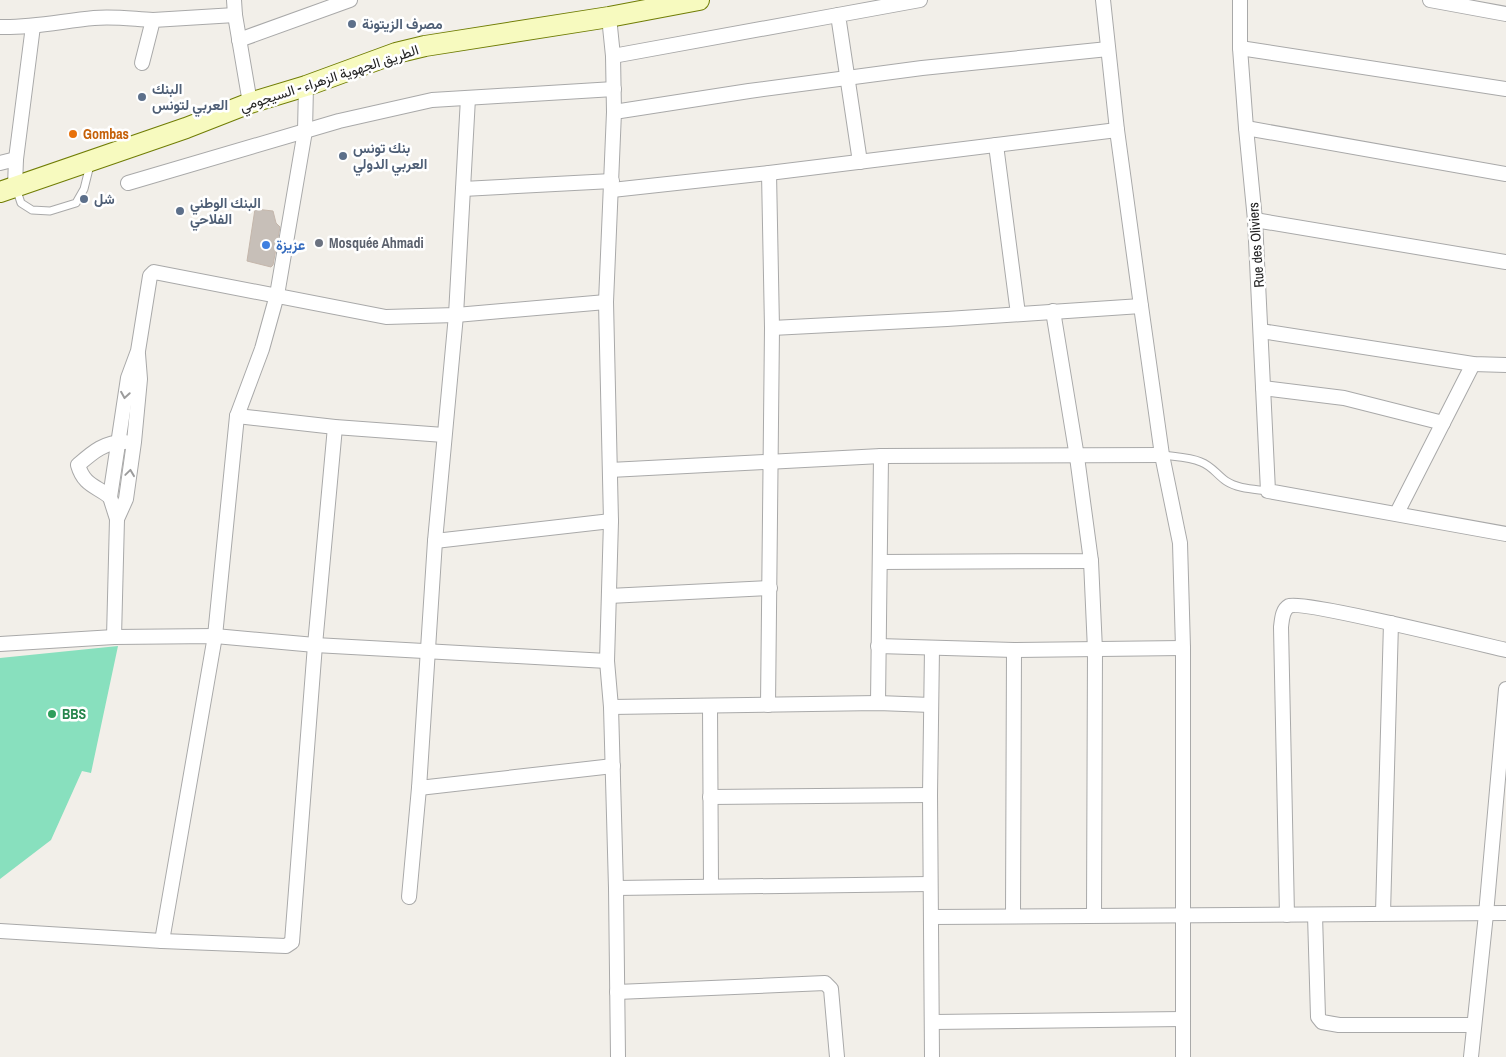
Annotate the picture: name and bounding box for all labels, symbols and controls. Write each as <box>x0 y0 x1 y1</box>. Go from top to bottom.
place label: مصرف الزيتونة <box>362 15 443 33</box>
marker: مصرف الزيتونة <box>346 18 358 30</box>
street label: الطريق الجهوية الزهراء - السيجومي <box>237 41 422 118</box>
place label: البنك العربي لتونس <box>152 80 228 117</box>
marker: البنك العربي لتونس <box>136 91 148 103</box>
place label: Gombas <box>83 125 129 143</box>
marker: Gombas <box>67 128 79 140</box>
place label: بنك تونس العربي الدولي <box>353 139 427 176</box>
marker: بنك تونس العربي الدولي <box>337 150 349 162</box>
place label: شل <box>94 190 115 208</box>
marker: شل <box>78 193 90 205</box>
place label: البنك الوطني الفلاحي <box>190 194 261 231</box>
street label: Rue des Oliviers <box>1244 201 1268 288</box>
marker: البنك الوطني الفلاحي <box>174 205 186 217</box>
place label: Mosquée Ahmadi <box>329 234 424 252</box>
place label: عزيزة <box>276 236 305 254</box>
marker: Mosquée Ahmadi <box>313 237 325 249</box>
marker: عزيزة <box>260 239 272 251</box>
one-way arrow <box>120 392 131 400</box>
one-way arrow <box>124 468 135 476</box>
place label: BBS <box>62 705 87 723</box>
marker: BBS <box>46 708 58 720</box>

